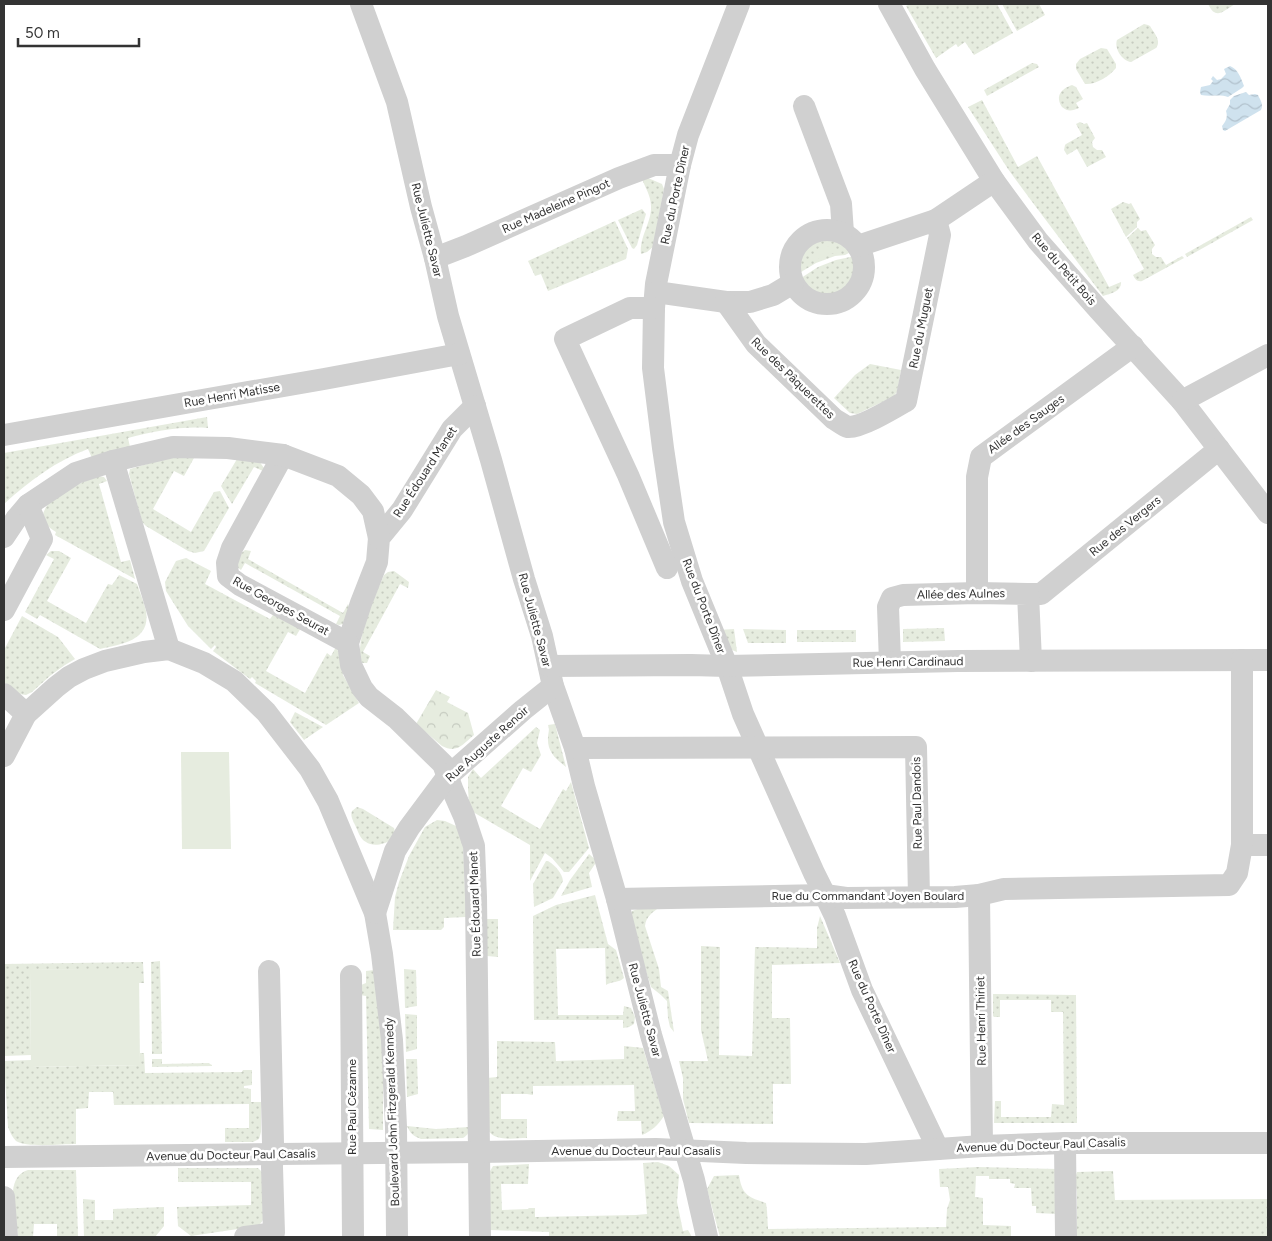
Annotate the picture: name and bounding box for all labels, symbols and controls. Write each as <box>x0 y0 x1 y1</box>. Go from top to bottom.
scale bar <box>18 15 139 47</box>
text: 50 m <box>25 24 60 42</box>
street label: Rue du Porte Dîner <box>658 144 692 246</box>
street label: Rue Madeleine Pingot <box>500 176 613 236</box>
street label: Rue Juliette Savar <box>408 181 446 279</box>
street label: Rue du Petit Bois <box>1029 230 1099 308</box>
street label: Rue du Muguet <box>906 286 936 370</box>
street label: Rue des Pâquerettes <box>748 334 838 422</box>
street label: Rue Henri Matisse <box>183 380 281 410</box>
street label: Allée des Sauges <box>985 391 1067 456</box>
street label: Rue Édouard Manet <box>390 423 460 520</box>
street label: Rue des Vergers <box>1087 493 1164 559</box>
street label: Rue du Porte Dîner <box>679 557 729 655</box>
street label: Rue Juliette Savar <box>516 571 554 669</box>
street label: Rue Georges Seurat <box>230 574 332 638</box>
street label: Allée des Aulnes <box>917 586 1005 602</box>
street label: Rue Henri Cardinaud <box>852 654 964 670</box>
street label: Rue Auguste Renoir <box>443 703 531 785</box>
street label: Rue Paul Dandois <box>909 756 925 849</box>
street label: Rue Édouard Manet <box>466 850 484 957</box>
street label: Rue du Commandant Joyen Boulard <box>772 889 964 903</box>
street label: Rue du Porte Dîner <box>845 957 899 1055</box>
street label: Rue Juliette Savar <box>626 961 664 1059</box>
street label: Rue Henri Thiriet <box>973 976 989 1066</box>
street label: Boulevard John Fitzgerald Kennedy <box>382 1017 402 1207</box>
street label: Rue Paul Cézanne <box>345 1058 359 1155</box>
street label: Avenue du Docteur Paul Casalis <box>956 1135 1126 1155</box>
street label: Avenue du Docteur Paul Casalis <box>551 1144 721 1158</box>
street label: Avenue du Docteur Paul Casalis <box>146 1147 316 1163</box>

